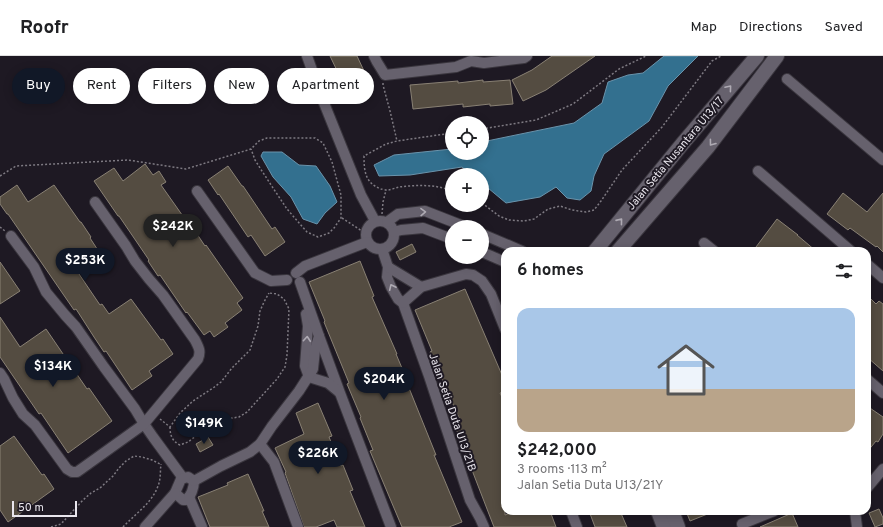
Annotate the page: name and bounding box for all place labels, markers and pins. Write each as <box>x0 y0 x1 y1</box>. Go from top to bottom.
pin: $242K <box>145 214 201 248</box>
pin: $253K <box>57 248 113 282</box>
pin: $134K <box>25 354 81 388</box>
pin: $204K <box>356 367 412 401</box>
pin: $149K <box>176 411 232 445</box>
pin: $226K <box>290 441 346 475</box>

